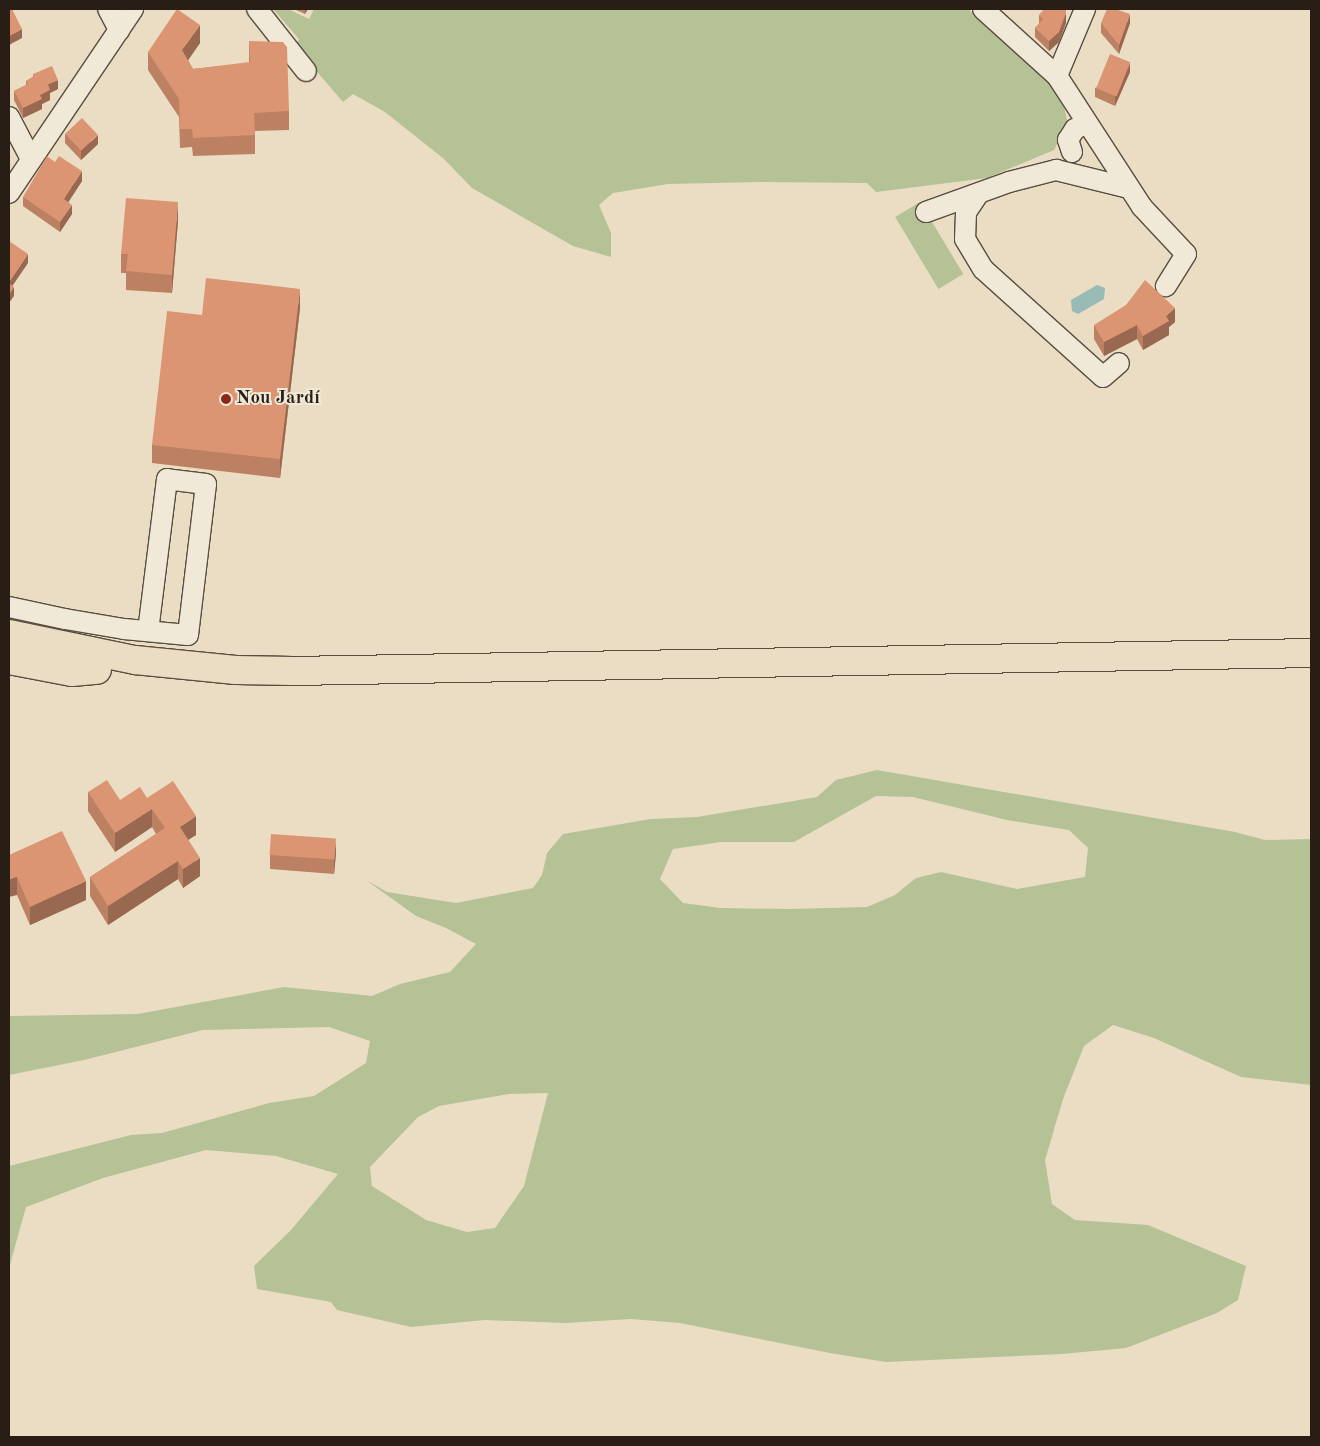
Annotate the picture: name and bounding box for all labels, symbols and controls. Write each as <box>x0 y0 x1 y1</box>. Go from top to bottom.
place label: Nou Jardí <box>236 388 320 410</box>
marker: Nou Jardí <box>220 393 232 405</box>

